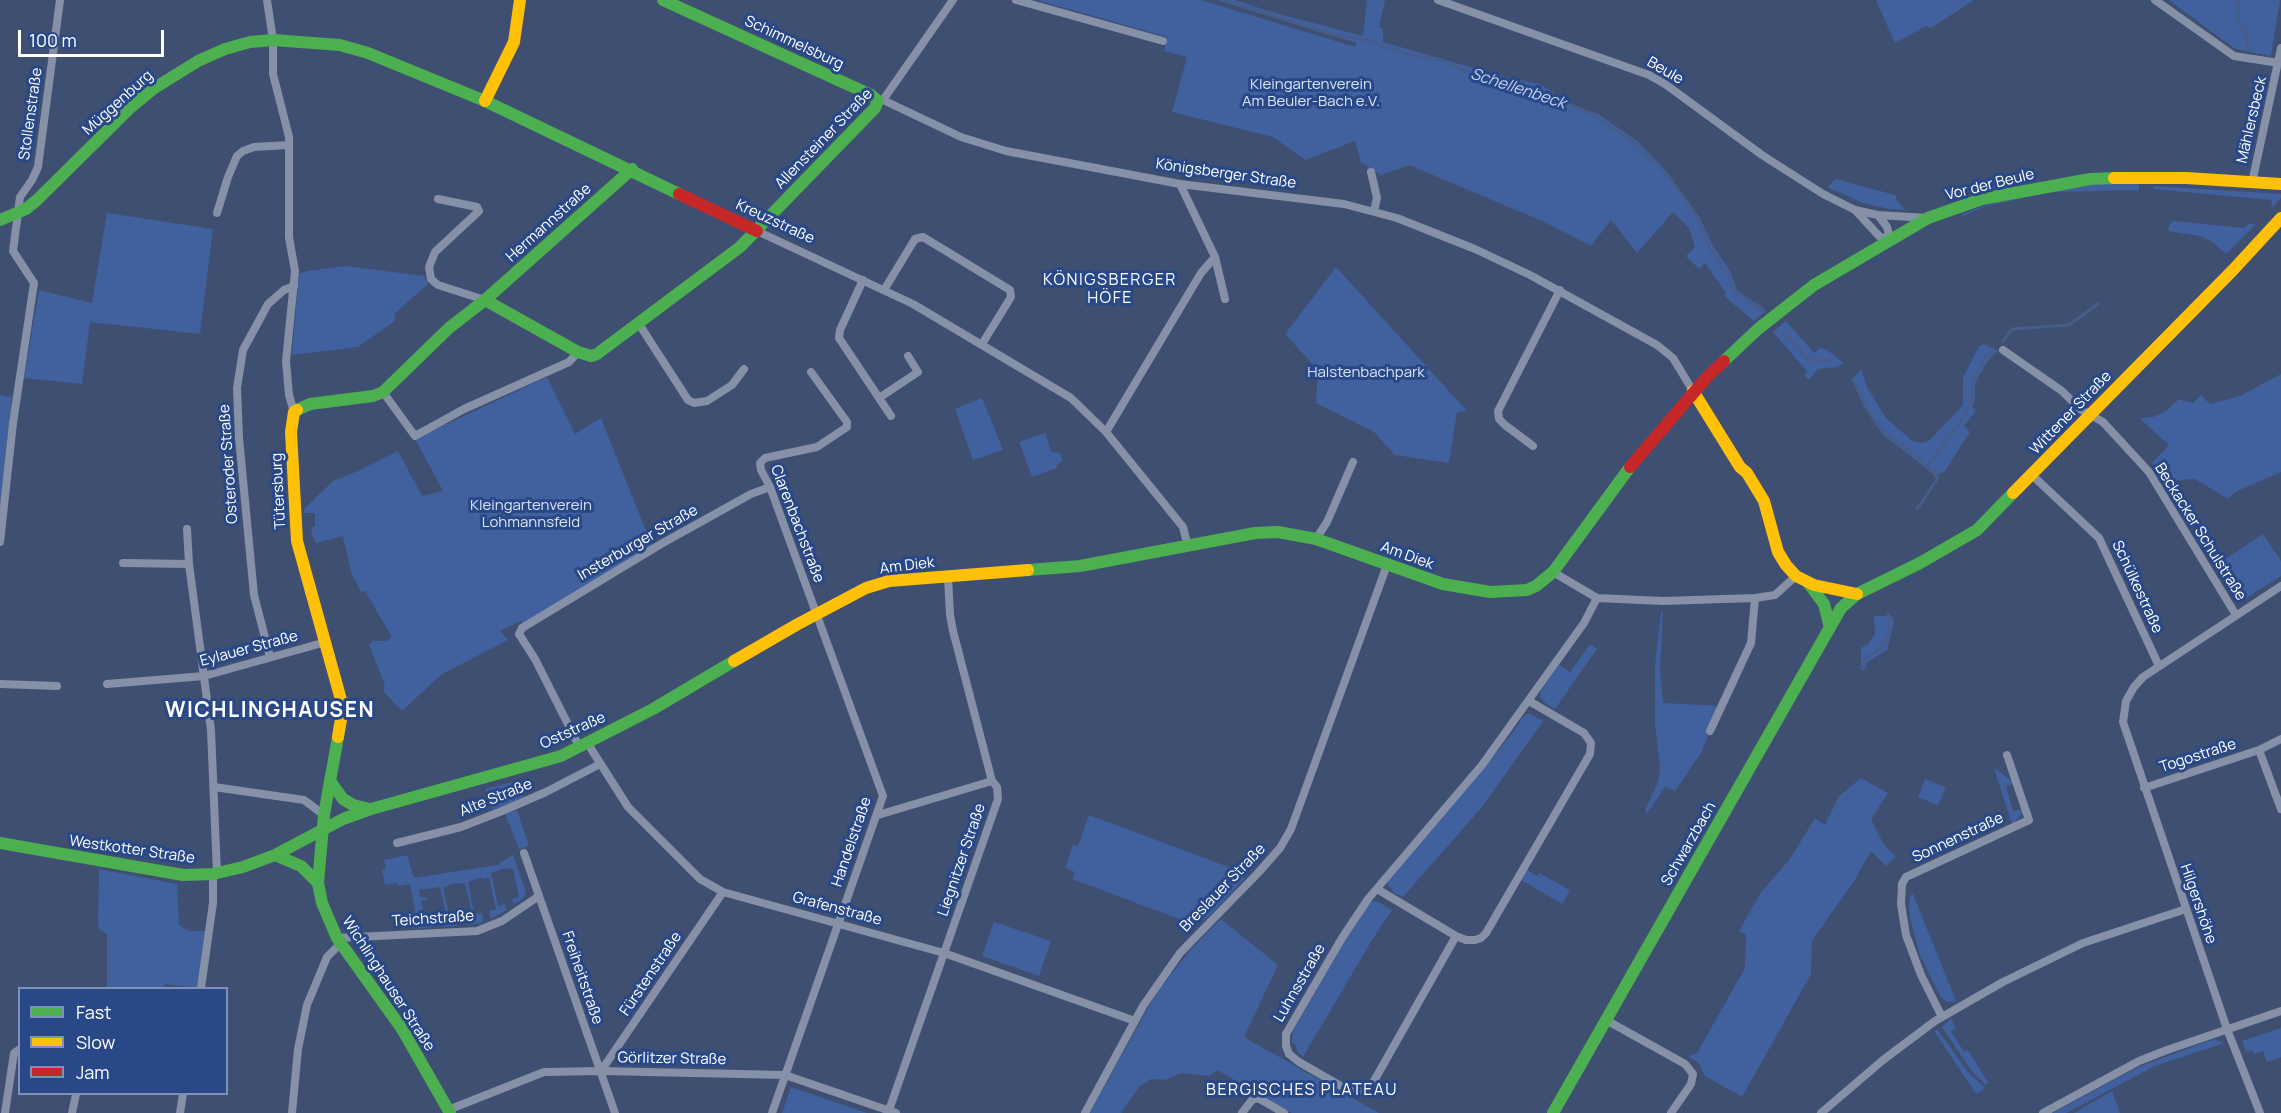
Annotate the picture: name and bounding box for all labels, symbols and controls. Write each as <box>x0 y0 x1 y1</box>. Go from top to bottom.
street label: Schimmelsburg <box>742 12 846 74</box>
scale bar <box>21 18 166 56</box>
text: 100 m <box>29 28 77 52</box>
street label: Beule <box>1644 53 1686 89</box>
water label: Schellenbeck <box>1468 65 1568 113</box>
street label: Stollenstraße <box>16 67 46 161</box>
street label: Müggenburg <box>79 67 157 139</box>
street label: Mählersbeck <box>2233 75 2271 165</box>
park label: Kleingartenverein Am Beuler-Bach e.V. <box>1242 76 1380 111</box>
street label: Allensteiner Straße <box>772 85 876 193</box>
street label: Königsberger Straße <box>1155 155 1297 193</box>
street label: Vor der Beule <box>1944 165 2036 205</box>
street label: Hermannstraße <box>503 180 595 266</box>
street label: Kreuzstraße <box>733 196 817 248</box>
district label: KÖNIGSBERGER HÖFE <box>1043 271 1177 309</box>
park label: Halstenbachpark <box>1307 364 1425 382</box>
street label: Wittener Straße <box>2027 367 2115 459</box>
street label: Osteroder Straße <box>216 404 242 524</box>
street label: Tütersburg <box>268 452 290 530</box>
street label: Beckacker Schulstraße <box>2150 460 2250 604</box>
street label: Clarenbachstraße <box>766 463 828 585</box>
park label: Kleingartenverein Lohmannsfeld <box>470 497 592 532</box>
street label: Insterburger Straße <box>575 501 701 585</box>
street label: Am Diek <box>1378 538 1436 574</box>
street label: Schülkestraße <box>2108 538 2166 636</box>
street label: Am Diek <box>879 554 935 578</box>
street label: Eylauer Straße <box>198 627 300 671</box>
district label: WICHLINGHAUSEN <box>165 698 375 724</box>
street label: Oststraße <box>537 709 609 753</box>
street label: Togostraße <box>2157 735 2239 777</box>
street label: Alte Straße <box>457 775 535 821</box>
street label: Handelstraße <box>828 795 876 889</box>
street label: Schwarzbach <box>1658 799 1720 889</box>
street label: Liegnitzer Straße <box>934 801 990 919</box>
street label: Sonnenstraße <box>1910 809 2006 867</box>
street label: Westkotter Straße <box>68 832 196 868</box>
street label: Breslauer Straße <box>1176 840 1270 936</box>
street label: Hilgershöhe <box>2176 862 2220 946</box>
street label: Grafenstraße <box>790 888 884 930</box>
street label: Teichstraße <box>391 907 475 931</box>
street label: Wichlinghauser Straße <box>338 913 438 1055</box>
street label: Fürstenstraße <box>616 928 686 1020</box>
street label: Freiheitstraße <box>558 929 606 1027</box>
street label: Luhnsstraße <box>1270 941 1330 1025</box>
legend <box>18 987 228 1095</box>
text: Fast <box>76 1000 111 1024</box>
text: Slow <box>76 1030 115 1054</box>
street label: Görlitzer Straße <box>617 1049 727 1069</box>
text: Jam <box>76 1060 110 1084</box>
district label: BERGISCHES PLATEAU <box>1206 1081 1398 1101</box>

